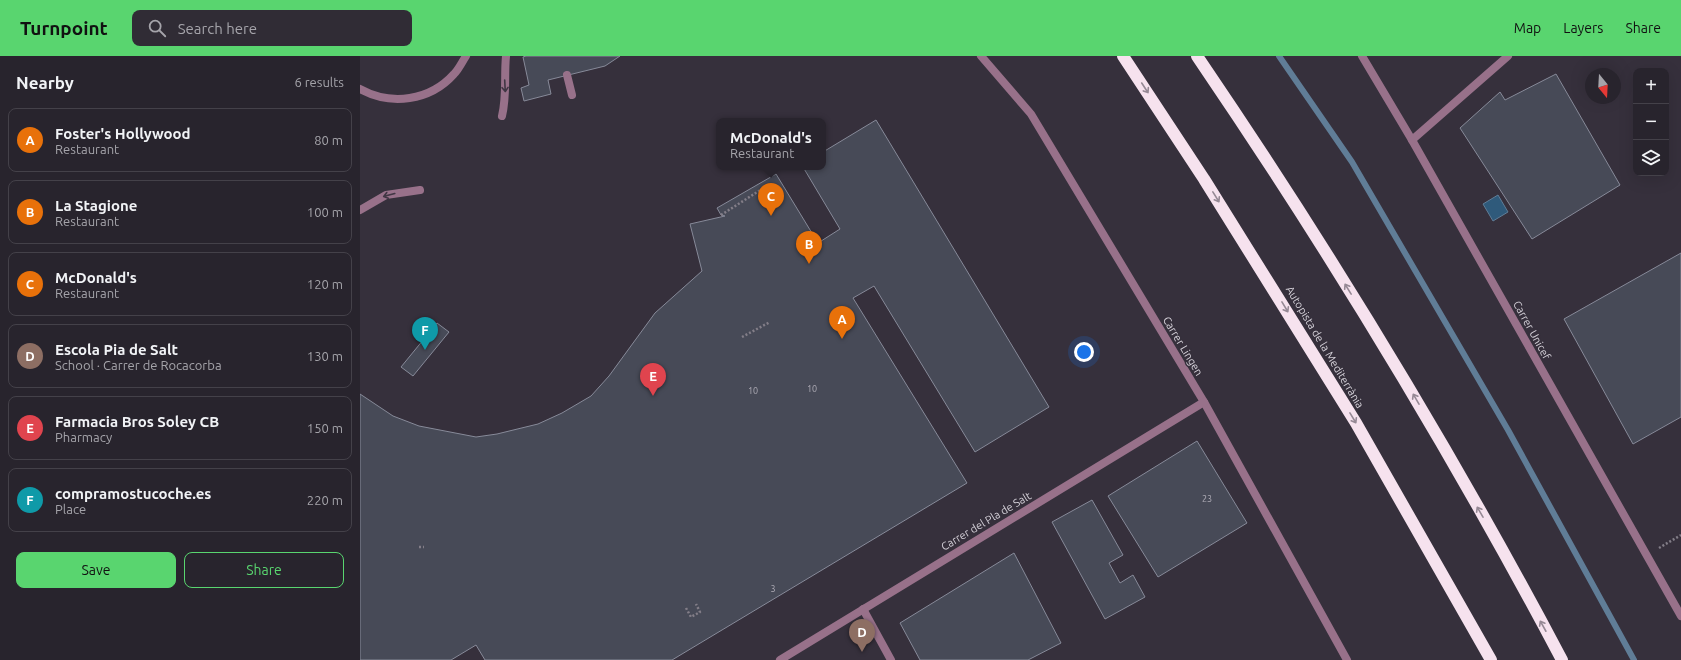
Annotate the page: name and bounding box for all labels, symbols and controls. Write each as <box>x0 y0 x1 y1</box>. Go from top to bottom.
search box <box>132 10 412 46</box>
text: Turnpoint <box>20 17 108 39</box>
icon: search <box>146 17 168 39</box>
text: Search here <box>178 20 257 37</box>
text: Map <box>1514 20 1541 36</box>
text: Layers <box>1563 20 1603 36</box>
text: Share <box>1625 20 1661 36</box>
north arrow <box>1585 68 1621 104</box>
map controls <box>1633 68 1669 176</box>
button: + <box>1633 68 1669 104</box>
text: Nearby <box>16 73 74 92</box>
text: 6 results <box>294 75 344 89</box>
one-way arrow <box>501 79 509 92</box>
one-way arrow <box>1141 82 1149 94</box>
button: − <box>1633 104 1669 140</box>
popup <box>716 118 826 170</box>
text: Foster's Hollywood <box>55 125 191 142</box>
text: McDonald's <box>730 129 812 146</box>
text: A <box>25 133 35 147</box>
text: 80 m <box>314 133 343 147</box>
button: layers <box>1633 140 1669 176</box>
text: Restaurant <box>55 142 119 156</box>
text: Restaurant <box>730 146 794 160</box>
pin: C <box>758 183 784 216</box>
one-way arrow <box>1212 191 1220 203</box>
one-way arrow <box>382 192 395 200</box>
text: La Stagione <box>55 197 137 214</box>
text: B <box>26 205 34 219</box>
text: 100 m <box>307 205 343 219</box>
text: Restaurant <box>55 214 119 228</box>
pin: B <box>796 231 822 264</box>
text: McDonald's <box>55 269 137 286</box>
text: C <box>26 277 34 291</box>
text: 120 m <box>307 277 343 291</box>
one-way arrow <box>1343 283 1352 294</box>
street label: Autopista de la Mediterrània <box>1284 284 1366 410</box>
text: Restaurant <box>55 286 119 300</box>
street label: Carrer Unicef <box>1511 299 1553 362</box>
one-way arrow <box>1281 301 1289 313</box>
pin: A <box>829 306 855 339</box>
street label: Carrer Lingen <box>1161 314 1205 378</box>
pin: F <box>412 317 438 350</box>
text: Escola Pia de Salt <box>55 341 178 358</box>
your location <box>1074 342 1094 362</box>
text: D <box>25 349 35 363</box>
text: 130 m <box>307 349 343 363</box>
text: School · Carrer de Rocacorba <box>55 358 222 372</box>
pin: E <box>640 363 666 396</box>
house number: 10 <box>807 384 817 394</box>
house number: 10 <box>748 386 758 396</box>
one-way arrow <box>1411 393 1419 405</box>
one-way arrow <box>1349 412 1357 424</box>
text: Farmacia Bros Soley CB <box>55 413 219 430</box>
text: E <box>26 421 34 435</box>
text: 150 m <box>307 421 343 435</box>
text: Pharmacy <box>55 430 112 444</box>
text: compramostucoche.es <box>55 485 211 502</box>
street label: Carrer del Pla de Salt <box>939 489 1034 553</box>
text: F <box>26 493 34 507</box>
text: 220 m <box>307 493 343 507</box>
house number: 23 <box>1202 494 1212 504</box>
text: Place <box>55 502 86 516</box>
one-way arrow <box>1475 506 1483 518</box>
button: Save <box>16 552 176 588</box>
button: Share <box>184 552 344 588</box>
house number: 3 <box>770 584 776 594</box>
pin: D <box>849 619 875 652</box>
one-way arrow <box>1539 620 1547 632</box>

